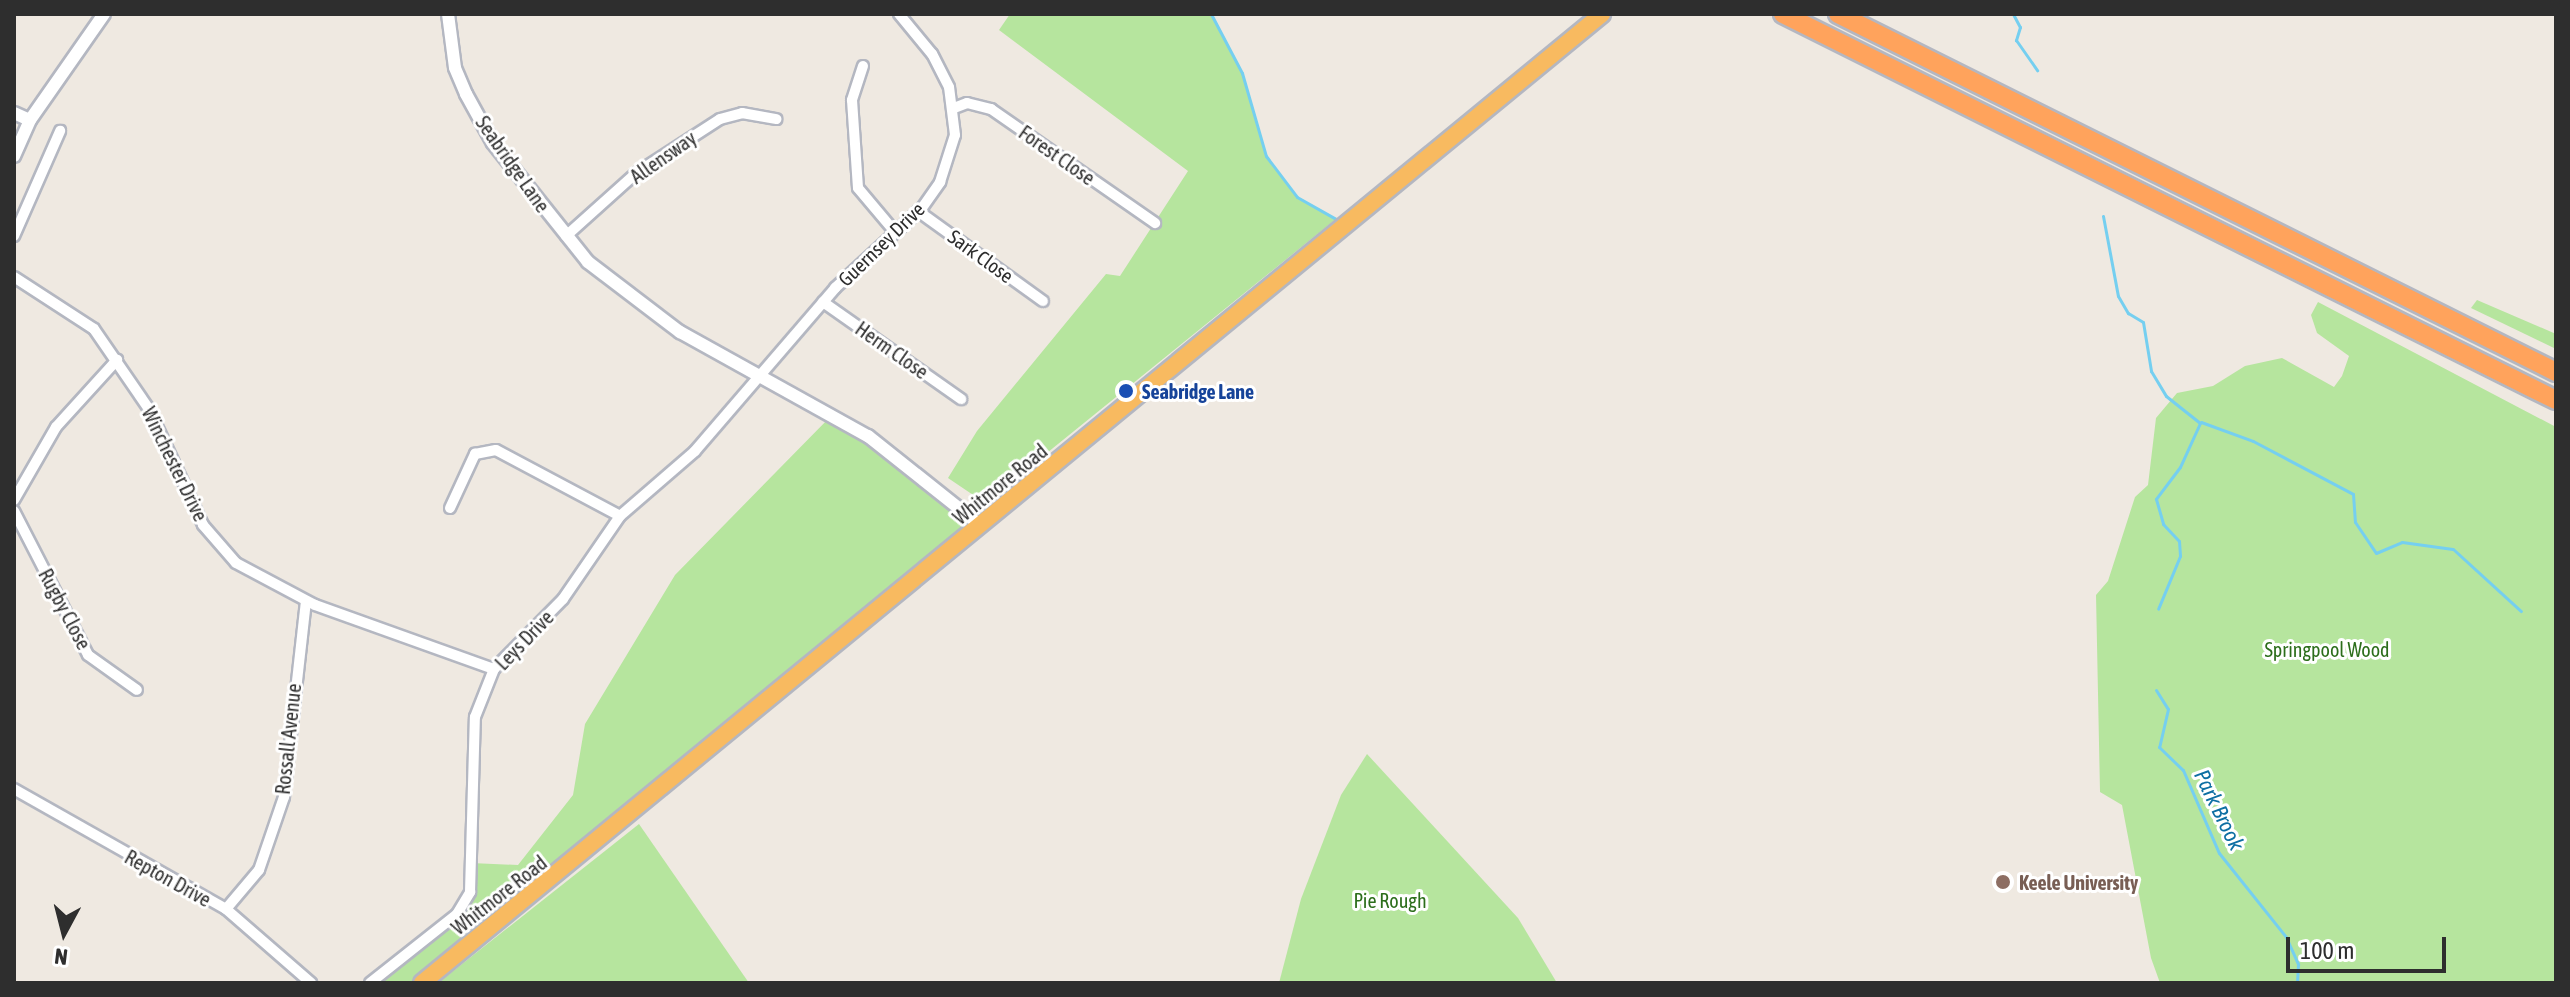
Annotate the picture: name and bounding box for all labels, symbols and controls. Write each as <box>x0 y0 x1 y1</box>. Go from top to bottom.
street label: Seabridge Lane <box>471 111 555 217</box>
street label: Forest Close <box>1014 120 1100 190</box>
street label: Allensway <box>625 126 701 188</box>
street label: Guernsey Drive <box>833 197 929 291</box>
street label: Sark Close <box>944 224 1018 288</box>
street label: Herm Close <box>851 316 933 384</box>
place label: Seabridge Lane <box>1142 379 1254 403</box>
marker: Seabridge Lane <box>1117 382 1135 400</box>
street label: Winchester Drive <box>137 403 213 525</box>
street label: Whitmore Road <box>948 439 1052 529</box>
street label: Rugby Close <box>34 564 96 654</box>
street label: Leys Drive <box>490 605 558 675</box>
park label: Springpool Wood <box>2264 637 2390 661</box>
street label: Rossall Avenue <box>270 682 306 796</box>
water label: Park Brook <box>2188 765 2250 855</box>
street label: Repton Drive <box>121 845 215 911</box>
street label: Whitmore Road <box>447 850 551 940</box>
place label: Keele University <box>2019 870 2138 894</box>
marker: Keele University <box>1994 873 2012 891</box>
park label: Pie Rough <box>1353 888 1427 912</box>
north arrow <box>24 893 104 973</box>
scale bar <box>2290 921 2450 971</box>
text: 100 m <box>2300 937 2354 964</box>
text: N <box>53 943 69 971</box>

